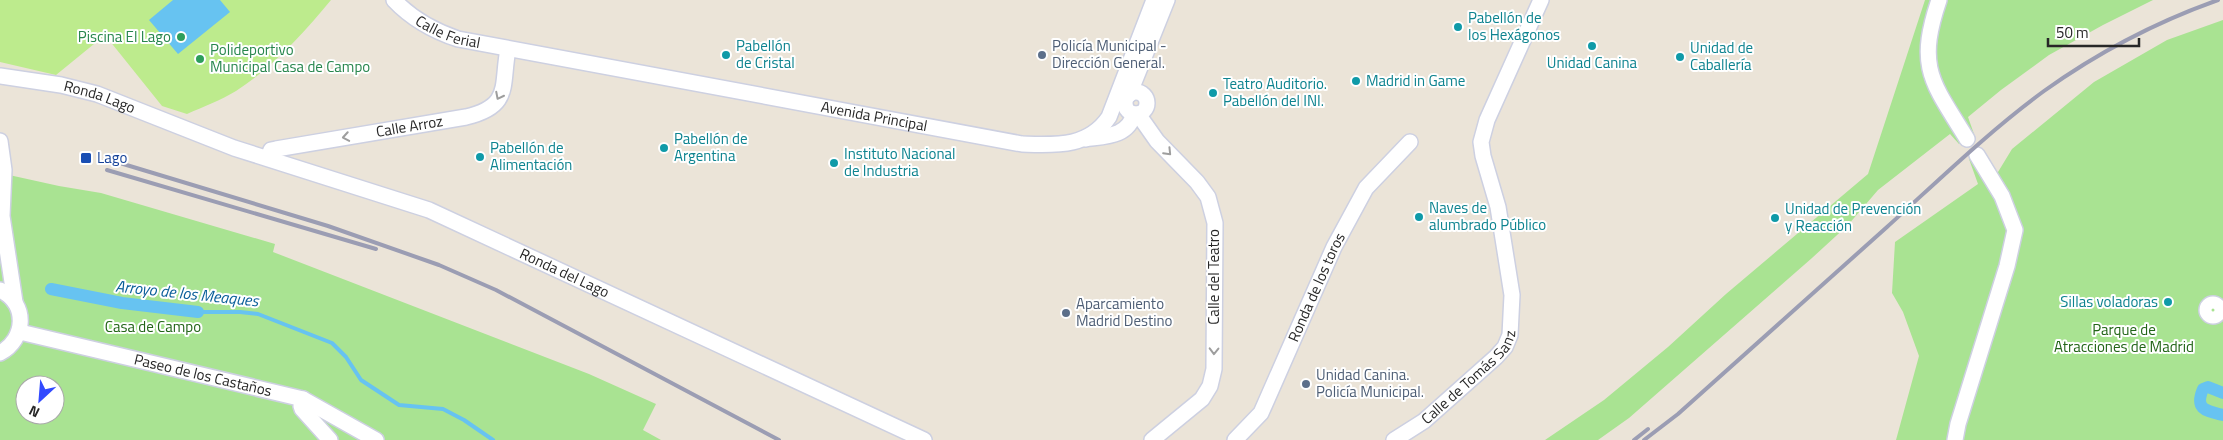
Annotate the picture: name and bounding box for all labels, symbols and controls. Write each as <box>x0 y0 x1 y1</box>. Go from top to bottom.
place label: Pabellón de los Hexágonos <box>1468 6 1560 46</box>
street label: Calle Ferial <box>411 9 482 54</box>
scale bar <box>2048 15 2139 47</box>
marker: Pabellón de los Hexágonos <box>1452 21 1464 33</box>
text: 50 m <box>2056 21 2089 44</box>
place label: Piscina El Lago <box>78 25 171 48</box>
marker: Piscina El Lago <box>175 31 187 43</box>
place label: Pabellón de Cristal <box>736 34 795 74</box>
place label: Policía Municipal - Dirección General. <box>1052 34 1167 74</box>
place label: Unidad de Caballería <box>1690 36 1753 76</box>
place label: Polideportivo Municipal Casa de Campo <box>210 38 370 78</box>
marker: Unidad Canina <box>1586 40 1598 52</box>
marker: Pabellón de Cristal <box>720 49 732 61</box>
marker: Policía Municipal - Dirección General. <box>1036 49 1048 61</box>
place label: Unidad Canina <box>1547 51 1638 74</box>
marker: Unidad de Caballería <box>1674 51 1686 63</box>
marker: Polideportivo Municipal Casa de Campo <box>194 53 206 65</box>
place label: Madrid in Game <box>1366 69 1465 92</box>
place label: Teatro Auditorio. Pabellón del INI. <box>1223 72 1327 112</box>
street label: Ronda Lago <box>61 74 139 119</box>
marker: Madrid in Game <box>1350 75 1362 87</box>
marker: Teatro Auditorio. Pabellón del INI. <box>1207 87 1219 99</box>
one-way arrow <box>495 91 505 100</box>
street label: Avenida Principal <box>819 95 929 137</box>
street label: Calle Arroz <box>374 109 445 143</box>
place label: Pabellón de Argentina <box>674 127 748 167</box>
one-way arrow <box>342 131 350 142</box>
place label: Pabellón de Alimentación <box>490 136 572 176</box>
marker: Pabellón de Argentina <box>658 142 670 154</box>
place label: Instituto Nacional de Industria <box>844 142 955 182</box>
place label: Lago <box>97 146 127 169</box>
one-way arrow <box>1162 146 1171 155</box>
marker: Lago <box>79 151 93 165</box>
marker: Pabellón de Alimentación <box>474 151 486 163</box>
marker: Instituto Nacional de Industria <box>828 157 840 169</box>
place label: Naves de alumbrado Público <box>1429 196 1546 236</box>
place label: Unidad de Prevención y Reacción <box>1785 197 1921 237</box>
marker: Naves de alumbrado Público <box>1413 211 1425 223</box>
marker: Unidad de Prevención y Reacción <box>1769 212 1781 224</box>
street label: Ronda de los toros <box>1282 228 1351 345</box>
street label: Calle del Teatro <box>1202 229 1225 325</box>
street label: Ronda del Lago <box>516 242 613 303</box>
water label: Arroyo de los Meaques <box>114 274 261 313</box>
place label: Sillas voladoras <box>2060 290 2158 313</box>
place label: Aparcamiento Madrid Destino <box>1076 292 1173 332</box>
marker: Sillas voladoras <box>2162 296 2174 308</box>
marker: Aparcamiento Madrid Destino <box>1060 307 1072 319</box>
park label: Casa de Campo <box>105 315 201 338</box>
park label: Parque de Atracciones de Madrid <box>2054 318 2194 358</box>
street label: Calle de Tomás Sanz <box>1416 330 1521 429</box>
street label: Paseo de los Castaños <box>132 347 274 402</box>
one-way arrow <box>1209 347 1220 355</box>
place label: Unidad Canina. Policía Municipal. <box>1316 363 1424 403</box>
north arrow <box>15 375 65 425</box>
marker: Unidad Canina. Policía Municipal. <box>1300 378 1312 390</box>
text: N <box>25 401 43 424</box>

